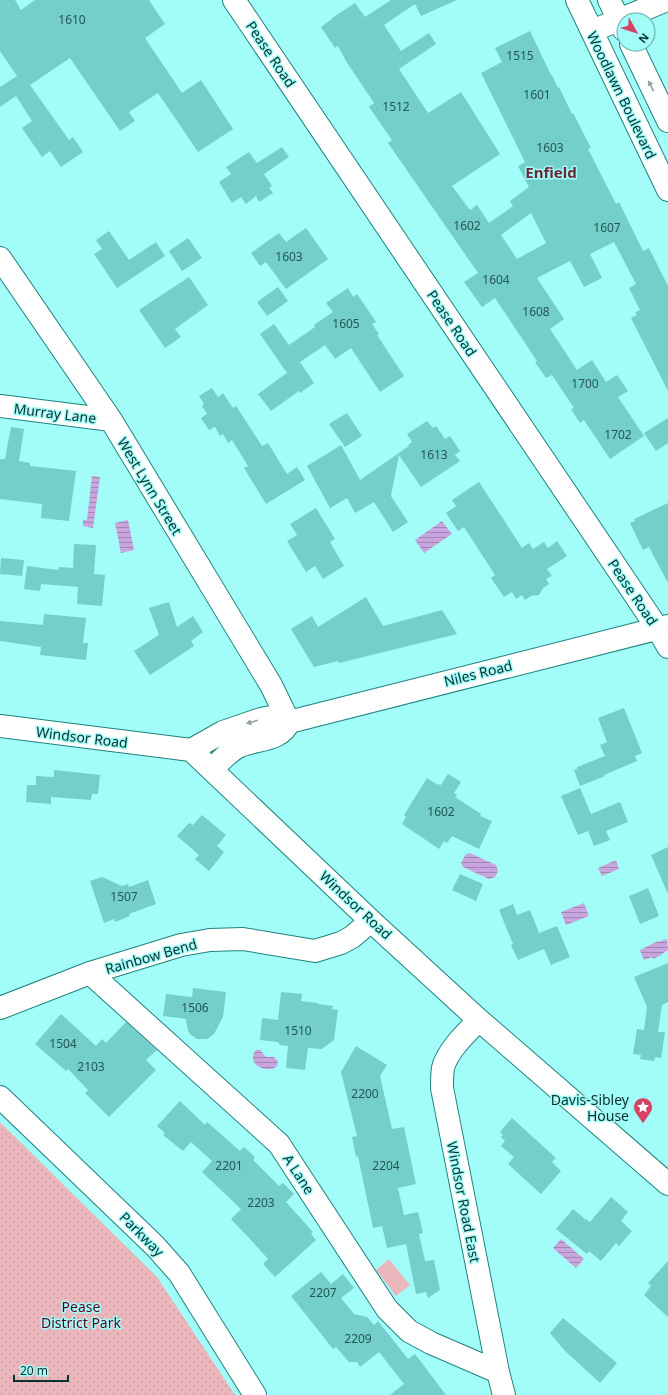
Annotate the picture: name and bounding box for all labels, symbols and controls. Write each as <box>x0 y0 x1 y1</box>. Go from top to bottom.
house number: 1610 <box>58 11 86 28</box>
north arrow <box>616 12 656 52</box>
street label: Pease Road <box>242 17 300 91</box>
street label: Woodlawn Boulevard <box>583 28 661 162</box>
text: N <box>636 30 653 47</box>
house number: 1515 <box>506 47 534 64</box>
one-way arrow <box>648 81 654 92</box>
house number: 1601 <box>523 86 551 103</box>
house number: 1512 <box>382 98 410 115</box>
house number: 1603 <box>536 139 564 156</box>
district label: Enfield <box>525 162 577 182</box>
house number: 1602 <box>453 217 481 234</box>
house number: 1607 <box>593 219 621 236</box>
house number: 1603 <box>275 248 303 265</box>
house number: 1604 <box>482 271 510 288</box>
street label: Pease Road <box>423 286 481 360</box>
house number: 1608 <box>522 303 550 320</box>
house number: 1605 <box>332 315 360 332</box>
house number: 1700 <box>571 375 599 392</box>
street label: Murray Lane <box>13 399 97 427</box>
house number: 1702 <box>604 426 632 443</box>
street label: West Lynn Street <box>113 434 187 538</box>
house number: 1613 <box>420 446 448 463</box>
street label: Pease Road <box>604 555 662 629</box>
street label: Niles Road <box>442 655 514 691</box>
one-way arrow <box>245 719 257 725</box>
street label: Windsor Road <box>35 722 129 752</box>
house number: 1602 <box>427 803 455 820</box>
street label: Windsor Road <box>316 867 396 943</box>
house number: 1507 <box>110 888 138 905</box>
street label: Rainbow Bend <box>103 934 199 978</box>
house number: 1506 <box>181 999 209 1016</box>
house number: 1510 <box>284 1022 312 1039</box>
house number: 1504 <box>49 1035 77 1052</box>
house number: 2103 <box>77 1058 105 1075</box>
house number: 2200 <box>351 1085 379 1102</box>
place label: Davis-Sibley House <box>551 1090 630 1125</box>
place icon: Davis-Sibley House <box>632 1096 654 1124</box>
street label: Windsor Road East <box>443 1140 485 1264</box>
street label: A Lane <box>279 1150 319 1198</box>
house number: 2201 <box>215 1157 243 1174</box>
house number: 2204 <box>372 1157 400 1174</box>
house number: 2203 <box>247 1194 275 1211</box>
street label: Parkway <box>116 1208 169 1261</box>
house number: 2207 <box>309 1284 337 1301</box>
park label: Pease District Park <box>41 1297 122 1332</box>
house number: 2209 <box>344 1330 372 1347</box>
scale bar <box>14 1357 68 1383</box>
text: 20 m <box>20 1362 48 1379</box>

